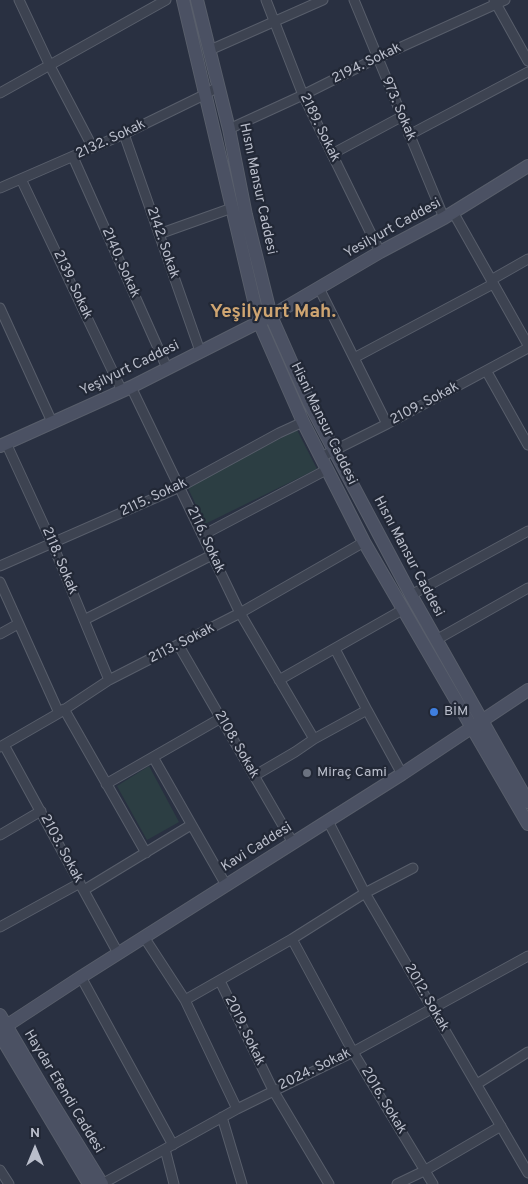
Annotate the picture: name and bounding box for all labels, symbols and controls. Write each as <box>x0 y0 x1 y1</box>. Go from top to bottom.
street label: 2194. Sokak <box>330 40 404 88</box>
street label: 973. Sokak <box>377 75 419 143</box>
street label: 2189. Sokak <box>295 91 343 165</box>
street label: 2132. Sokak <box>74 117 148 163</box>
street label: Hısnı Mansur Caddesi <box>235 122 279 256</box>
street label: Yesilyurt Caddesi <box>342 195 444 263</box>
street label: 2142. Sokak <box>142 205 182 281</box>
street label: 2140. Sokak <box>97 225 143 301</box>
street label: 2139. Sokak <box>49 248 95 322</box>
district label: Yeşilyurt Mah. <box>210 302 336 324</box>
street label: Yeşilyurt Caddesi <box>78 338 182 400</box>
street label: Hisni Mansur Caddesi <box>286 360 360 488</box>
street label: 2109. Sokak <box>388 379 462 429</box>
street label: 2115. Sokak <box>118 475 190 521</box>
street label: Hısnı Mansur Caddesi <box>369 494 447 620</box>
street label: 2116. Sokak <box>182 504 228 576</box>
street label: 2118. Sokak <box>37 525 81 597</box>
street label: 2113. Sokak <box>146 620 218 668</box>
place label: BİM <box>444 704 468 720</box>
marker: BİM <box>428 706 440 718</box>
street label: 2108. Sokak <box>210 708 262 782</box>
place label: Miraç Cami <box>317 765 387 781</box>
marker: Miraç Cami <box>301 767 313 779</box>
street label: 2103. Sokak <box>36 812 86 886</box>
street label: Kavi Caddesi <box>219 820 295 876</box>
street label: 2012. Sokak <box>400 961 452 1035</box>
street label: 2019. Sokak <box>220 993 268 1069</box>
street label: Haydar Efendi Caddesi <box>19 1027 107 1157</box>
street label: 2024. Sokak <box>276 1045 354 1095</box>
street label: 2016. Sokak <box>356 1064 410 1138</box>
north arrow <box>10 1124 60 1174</box>
text: N <box>30 1125 40 1142</box>

